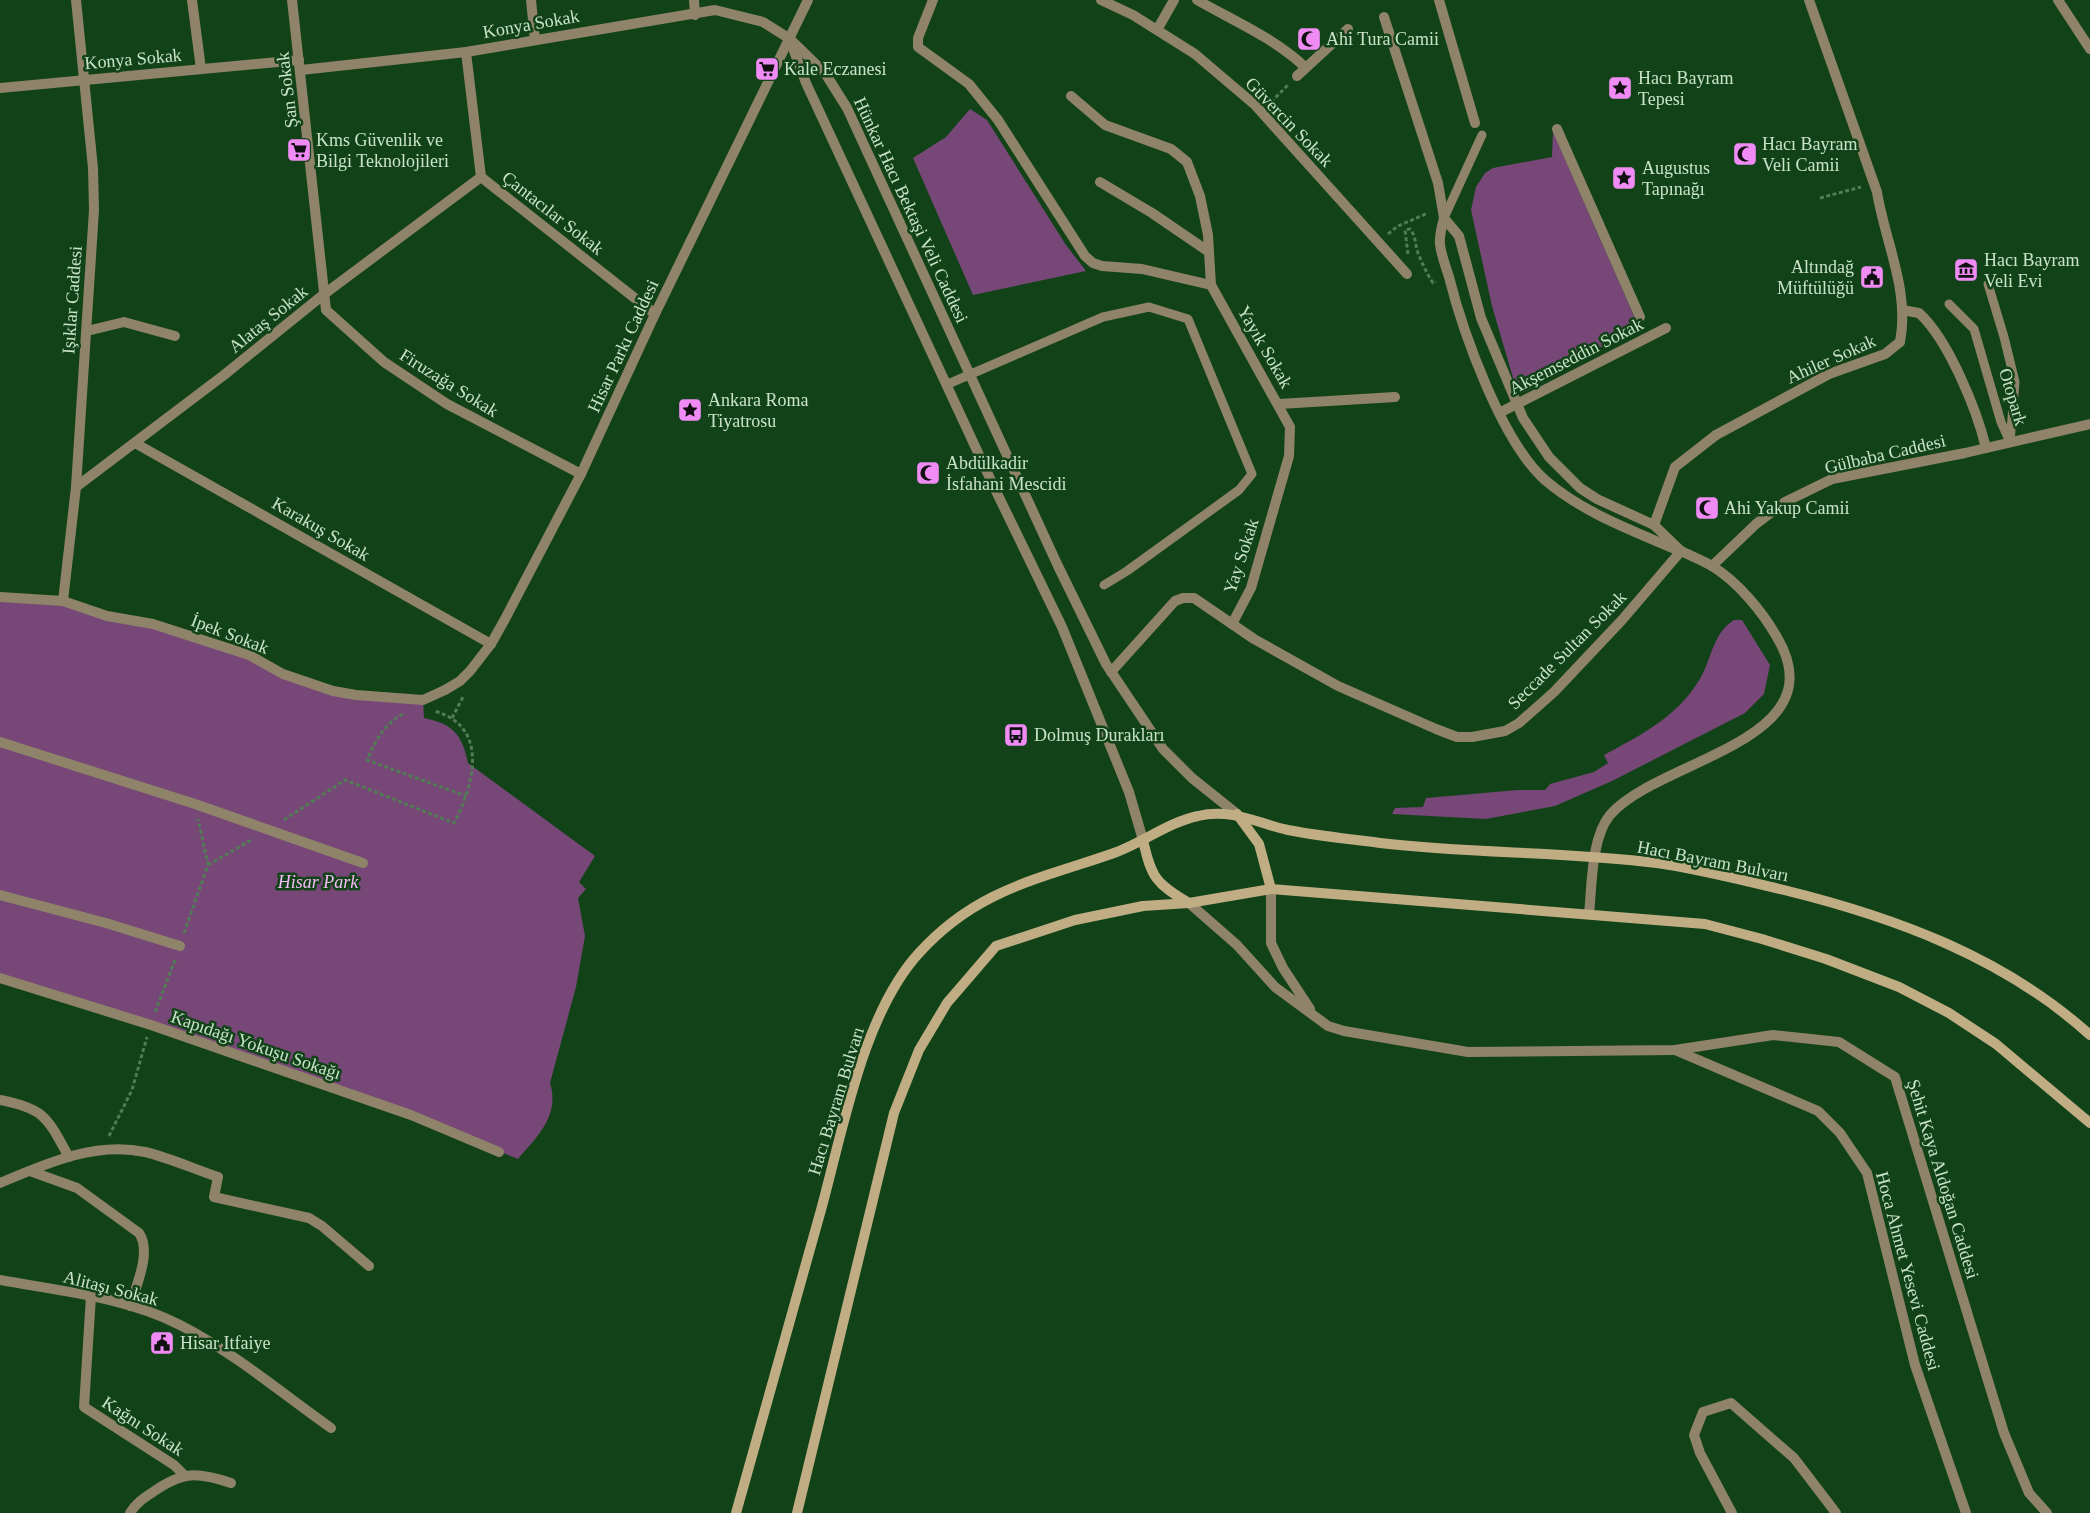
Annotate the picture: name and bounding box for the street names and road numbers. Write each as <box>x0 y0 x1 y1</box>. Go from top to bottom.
street label: Konya Sokak <box>481 6 581 42</box>
street label: Konya Sokak <box>84 45 182 73</box>
street label: Şan Sokak <box>272 51 302 129</box>
street label: Güvercin Sokak <box>1241 73 1337 171</box>
street label: Hünkar Hacı Bektaşi Veli Caddesi <box>850 94 972 326</box>
street label: Çantacılar Sokak <box>498 167 608 259</box>
street label: Işıklar Caddesi <box>58 245 86 355</box>
street label: Hisar Parkı Caddesi <box>584 277 662 415</box>
street label: Alataş Sokak <box>225 281 311 357</box>
street label: Yayık Sokak <box>1233 302 1297 392</box>
street label: Akşemseddin Sokak <box>1506 314 1646 398</box>
street label: Ahiler Sokak <box>1783 330 1879 388</box>
street label: Firuzağa Sokak <box>396 345 502 421</box>
street label: Otopark <box>1995 366 2031 428</box>
street label: Gülbaba Caddesi <box>1823 430 1947 478</box>
street label: Karakuş Sokak <box>269 493 373 565</box>
street label: Yay Sokak <box>1219 516 1263 596</box>
street label: Seccade Sultan Sokak <box>1504 587 1630 713</box>
street label: İpek Sokak <box>188 610 272 658</box>
street label: Hacı Bayram Bulvarı <box>1636 836 1790 886</box>
street label: Kapıdağı Yokuşu Sokağı <box>168 1006 344 1084</box>
street label: Hacı Bayram Bulvarı <box>804 1024 868 1178</box>
street label: Şehit Kaya Aldoğan Caddesi <box>1903 1077 1983 1281</box>
street label: Hoca Ahmet Yesevi Caddesi <box>1872 1169 1944 1373</box>
street label: Alitaşı Sokak <box>61 1267 161 1309</box>
street label: Kağnı Sokak <box>98 1392 188 1460</box>

